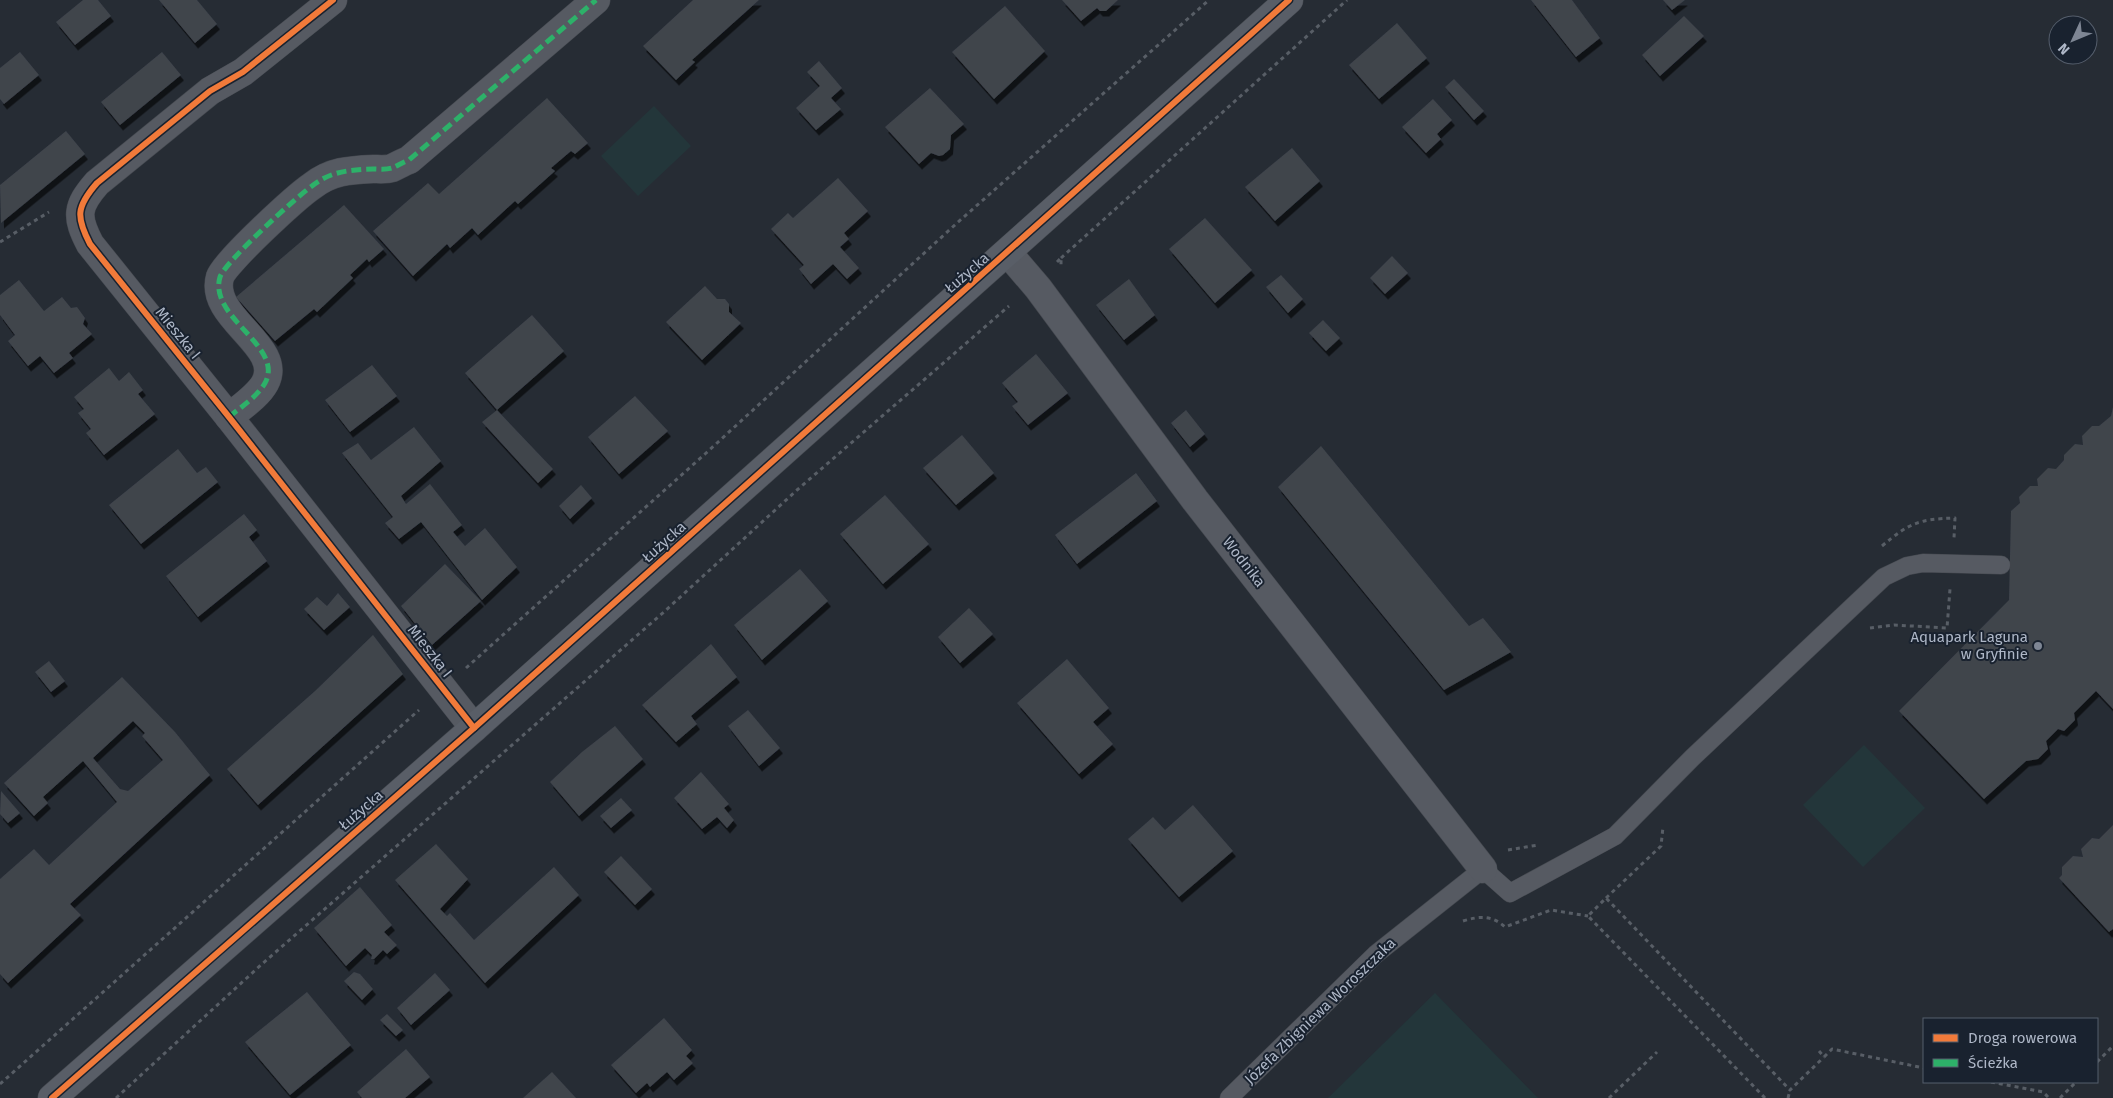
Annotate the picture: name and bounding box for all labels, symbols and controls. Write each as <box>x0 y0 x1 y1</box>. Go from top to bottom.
north arrow <box>2048 15 2098 65</box>
text: N <box>2055 39 2073 58</box>
street label: Łużycka <box>941 249 993 297</box>
street label: Mieszka I <box>152 303 204 363</box>
street label: Łużycka <box>638 518 690 566</box>
street label: Wodnika <box>1219 533 1269 591</box>
street label: Mieszka I <box>404 621 456 681</box>
place label: Aquapark Laguna w Gryfinie <box>1911 628 2028 663</box>
marker: Aquapark Laguna w Gryfinie <box>2032 640 2044 652</box>
street label: Łużycka <box>335 786 387 834</box>
street label: Józefa Zbigniewa Woroszczaka <box>1241 934 1399 1088</box>
legend <box>1923 1018 2098 1083</box>
text: Droga rowerowa <box>1968 1029 2077 1047</box>
text: Ścieżka <box>1968 1054 2018 1072</box>

